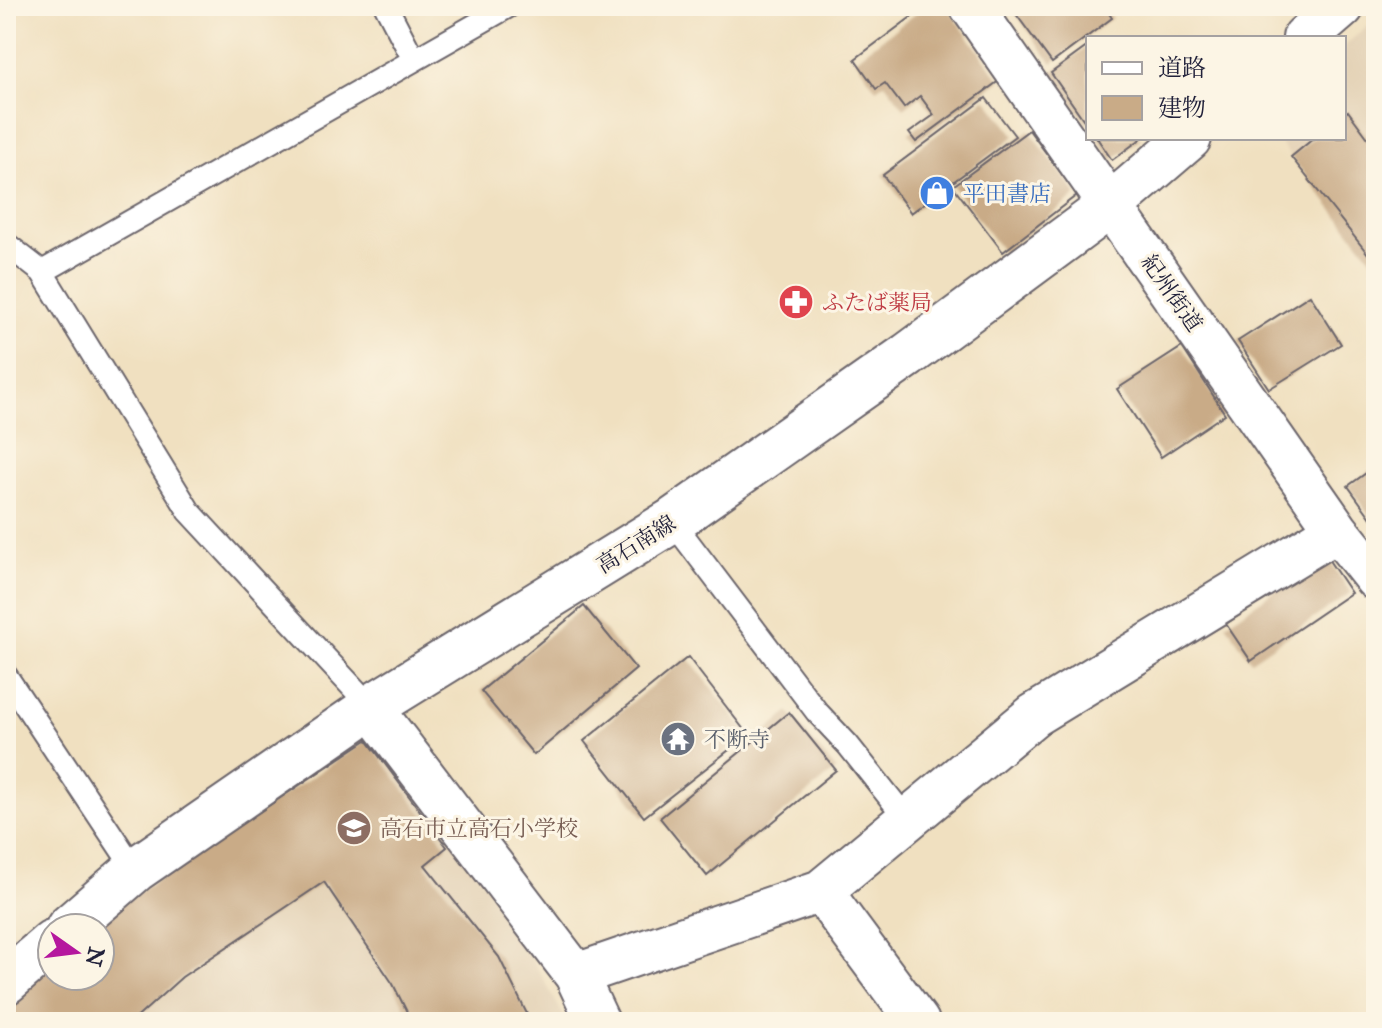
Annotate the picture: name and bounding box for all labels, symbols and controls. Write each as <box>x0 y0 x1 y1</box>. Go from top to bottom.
legend <box>1086 36 1346 140</box>
text: 道路 <box>1158 53 1206 83</box>
text: 建物 <box>1158 93 1206 123</box>
shop icon: 平田書店 <box>918 174 956 212</box>
place label: 平田書店 <box>963 180 1051 207</box>
street label: 紀州街道 <box>1136 249 1208 337</box>
pharmacy icon: ふたば薬局 <box>777 283 815 321</box>
place label: ふたば薬局 <box>822 289 932 316</box>
street label: 高石南線 <box>592 509 680 579</box>
temple icon: 不断寺 <box>659 720 697 758</box>
place label: 不断寺 <box>704 726 770 753</box>
school or university icon: 高石市立高石小学校 <box>335 809 373 847</box>
place label: 高石市立高石小学校 <box>380 815 578 842</box>
north arrow <box>36 912 116 992</box>
text: N <box>79 944 110 969</box>

